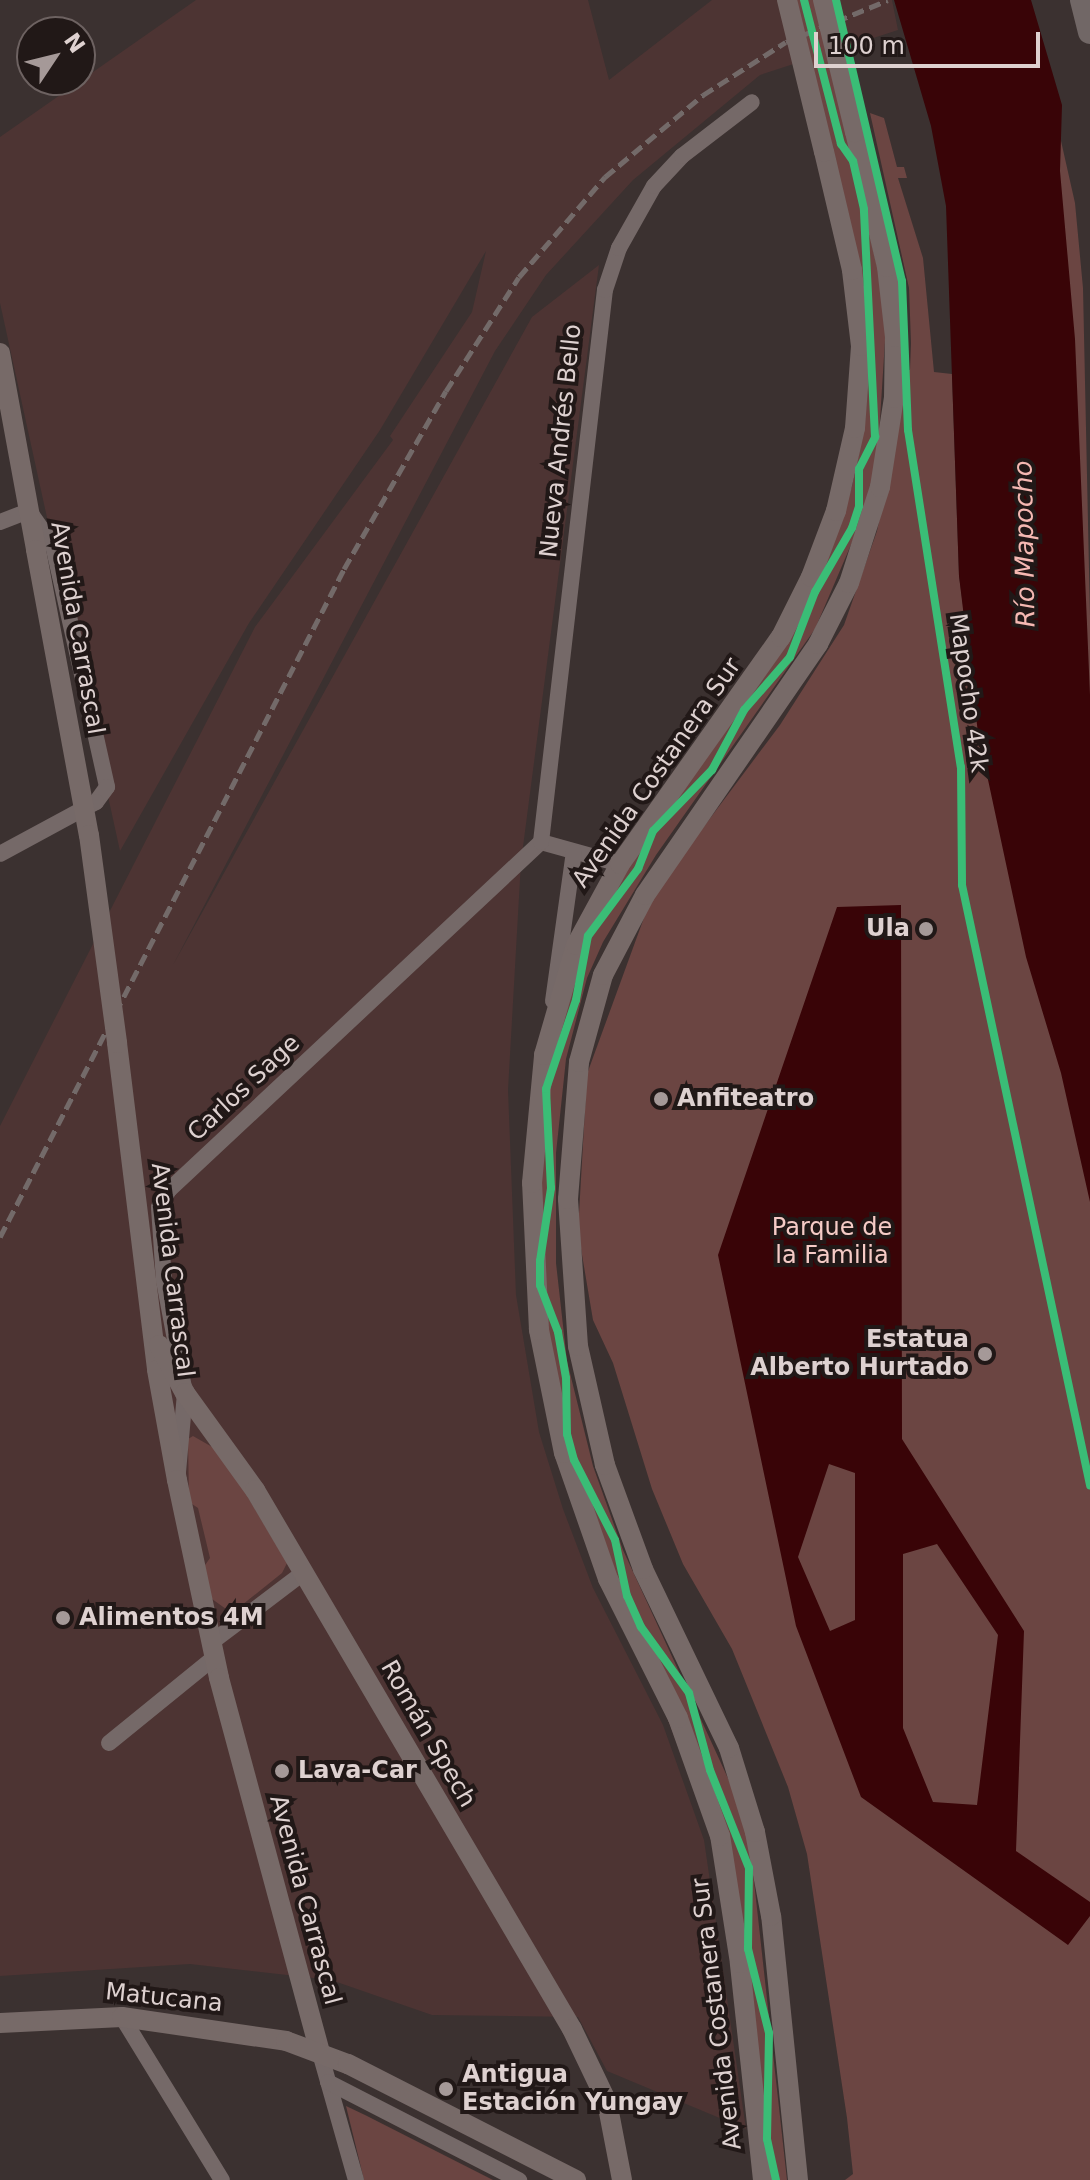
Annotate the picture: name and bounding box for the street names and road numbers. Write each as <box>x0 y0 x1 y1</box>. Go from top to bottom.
street label: Nueva Andrés Bello <box>534 323 588 559</box>
street label: Avenida Carrascal <box>44 519 110 737</box>
street label: Mapocho 42k <box>943 612 993 774</box>
street label: Avenida Costanera Sur <box>567 653 747 893</box>
street label: Carlos Sage <box>182 1029 306 1147</box>
street label: Avenida Carrascal <box>145 1161 199 1379</box>
street label: Román Spech <box>374 1655 482 1813</box>
street label: Avenida Carrascal <box>263 1792 347 2008</box>
street label: Avenida Costanera Sur <box>686 1876 748 2152</box>
street label: Matucana <box>104 1978 224 2018</box>

